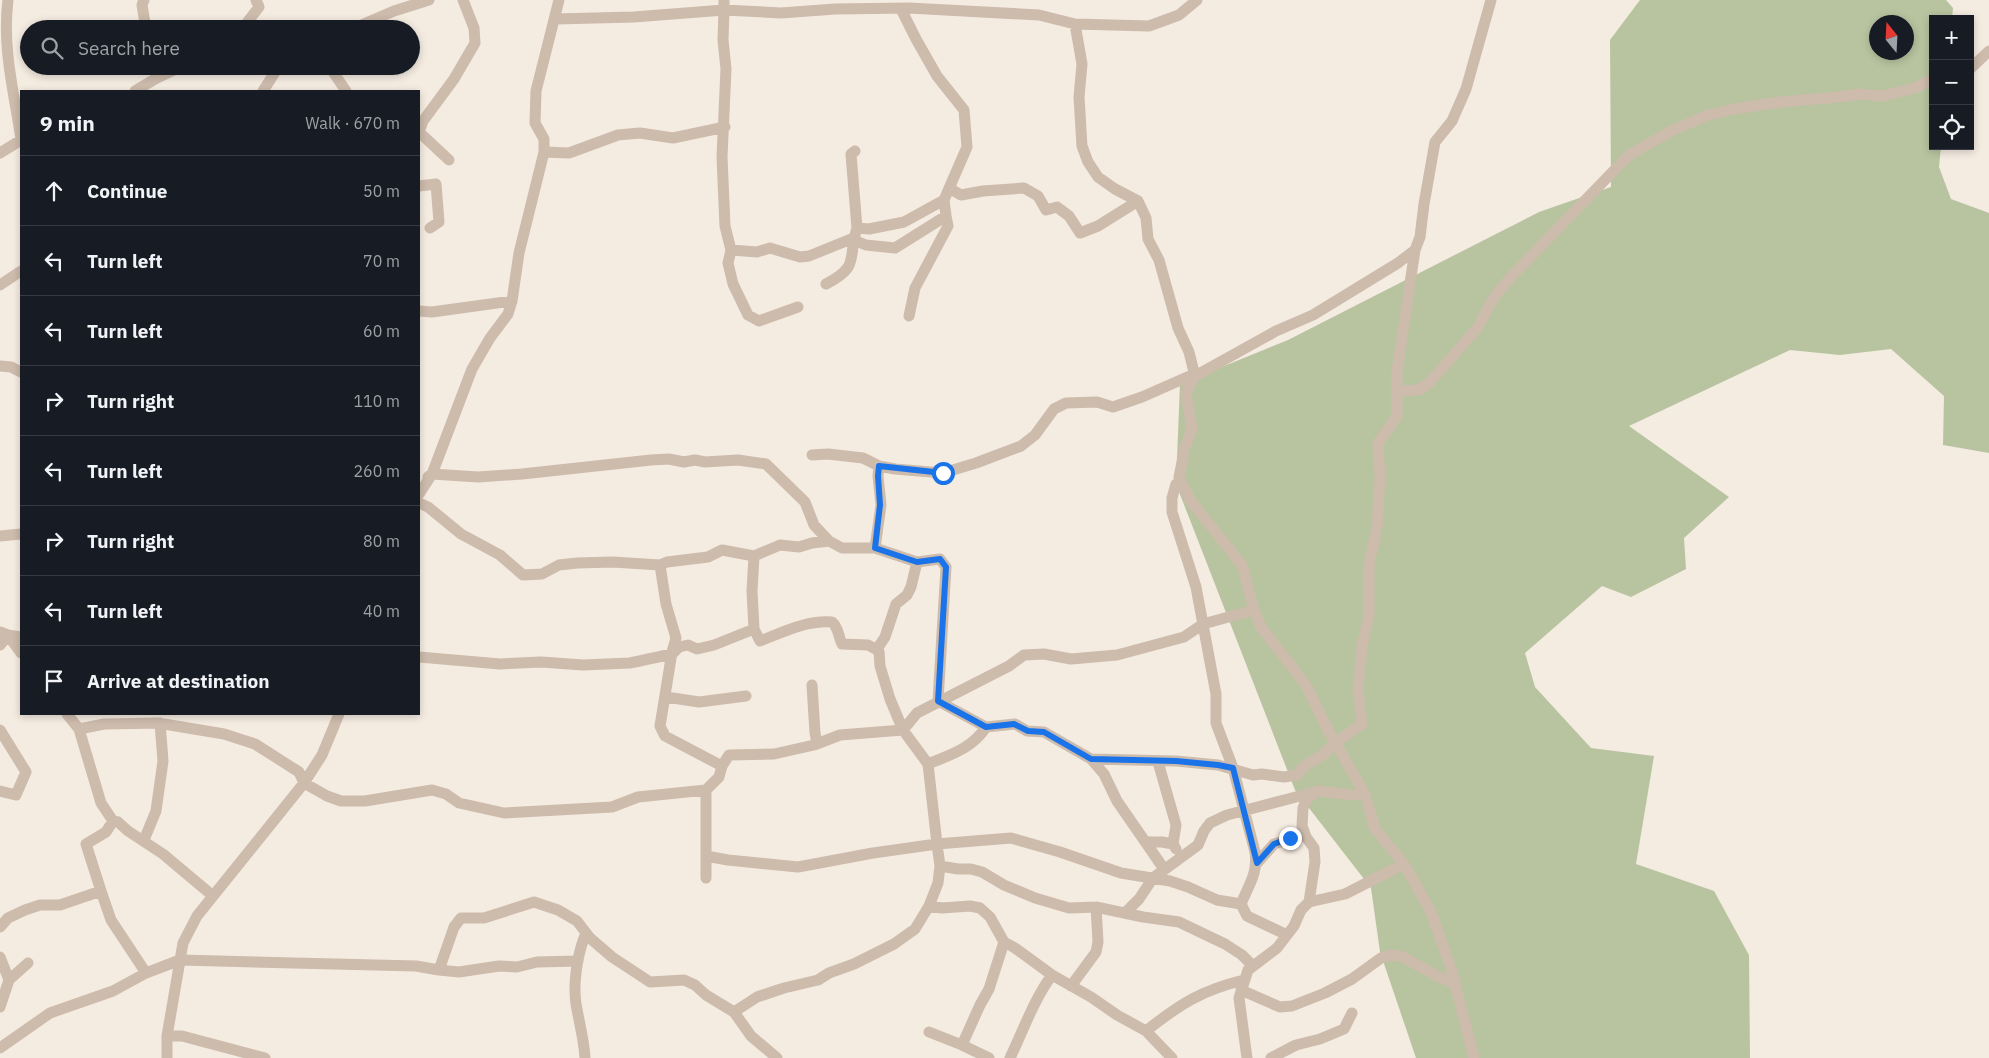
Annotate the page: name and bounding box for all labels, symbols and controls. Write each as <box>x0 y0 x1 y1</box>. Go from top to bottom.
north arrow <box>1869 15 1914 60</box>
map controls <box>1929 15 1974 150</box>
button: + <box>1929 15 1974 60</box>
search box <box>20 20 420 75</box>
icon: search <box>38 34 66 62</box>
text: Search here <box>78 36 180 60</box>
button: − <box>1929 60 1974 105</box>
button: locate <box>1929 105 1974 150</box>
text: 9 min <box>40 109 95 137</box>
text: Walk · 670 m <box>305 113 400 133</box>
icon: ahead <box>40 177 68 205</box>
text: Continue <box>87 179 167 203</box>
text: 50 m <box>363 181 400 201</box>
icon: left <box>40 247 68 275</box>
text: Turn left <box>87 249 163 273</box>
text: 70 m <box>363 251 400 271</box>
icon: left <box>40 317 68 345</box>
text: Turn left <box>87 319 163 343</box>
text: 60 m <box>363 321 400 341</box>
icon: right <box>40 387 68 415</box>
text: Turn right <box>87 389 174 413</box>
text: 110 m <box>353 391 400 411</box>
icon: left <box>40 457 68 485</box>
text: Turn left <box>87 459 163 483</box>
text: 260 m <box>353 461 400 481</box>
route start <box>932 462 955 485</box>
icon: right <box>40 527 68 555</box>
text: Turn right <box>87 529 174 553</box>
text: 80 m <box>363 531 400 551</box>
icon: left <box>40 597 68 625</box>
text: Turn left <box>87 599 163 623</box>
text: 40 m <box>363 601 400 621</box>
icon: arrive <box>40 667 68 695</box>
text: Arrive at destination <box>87 669 270 693</box>
route end <box>1279 827 1302 850</box>

